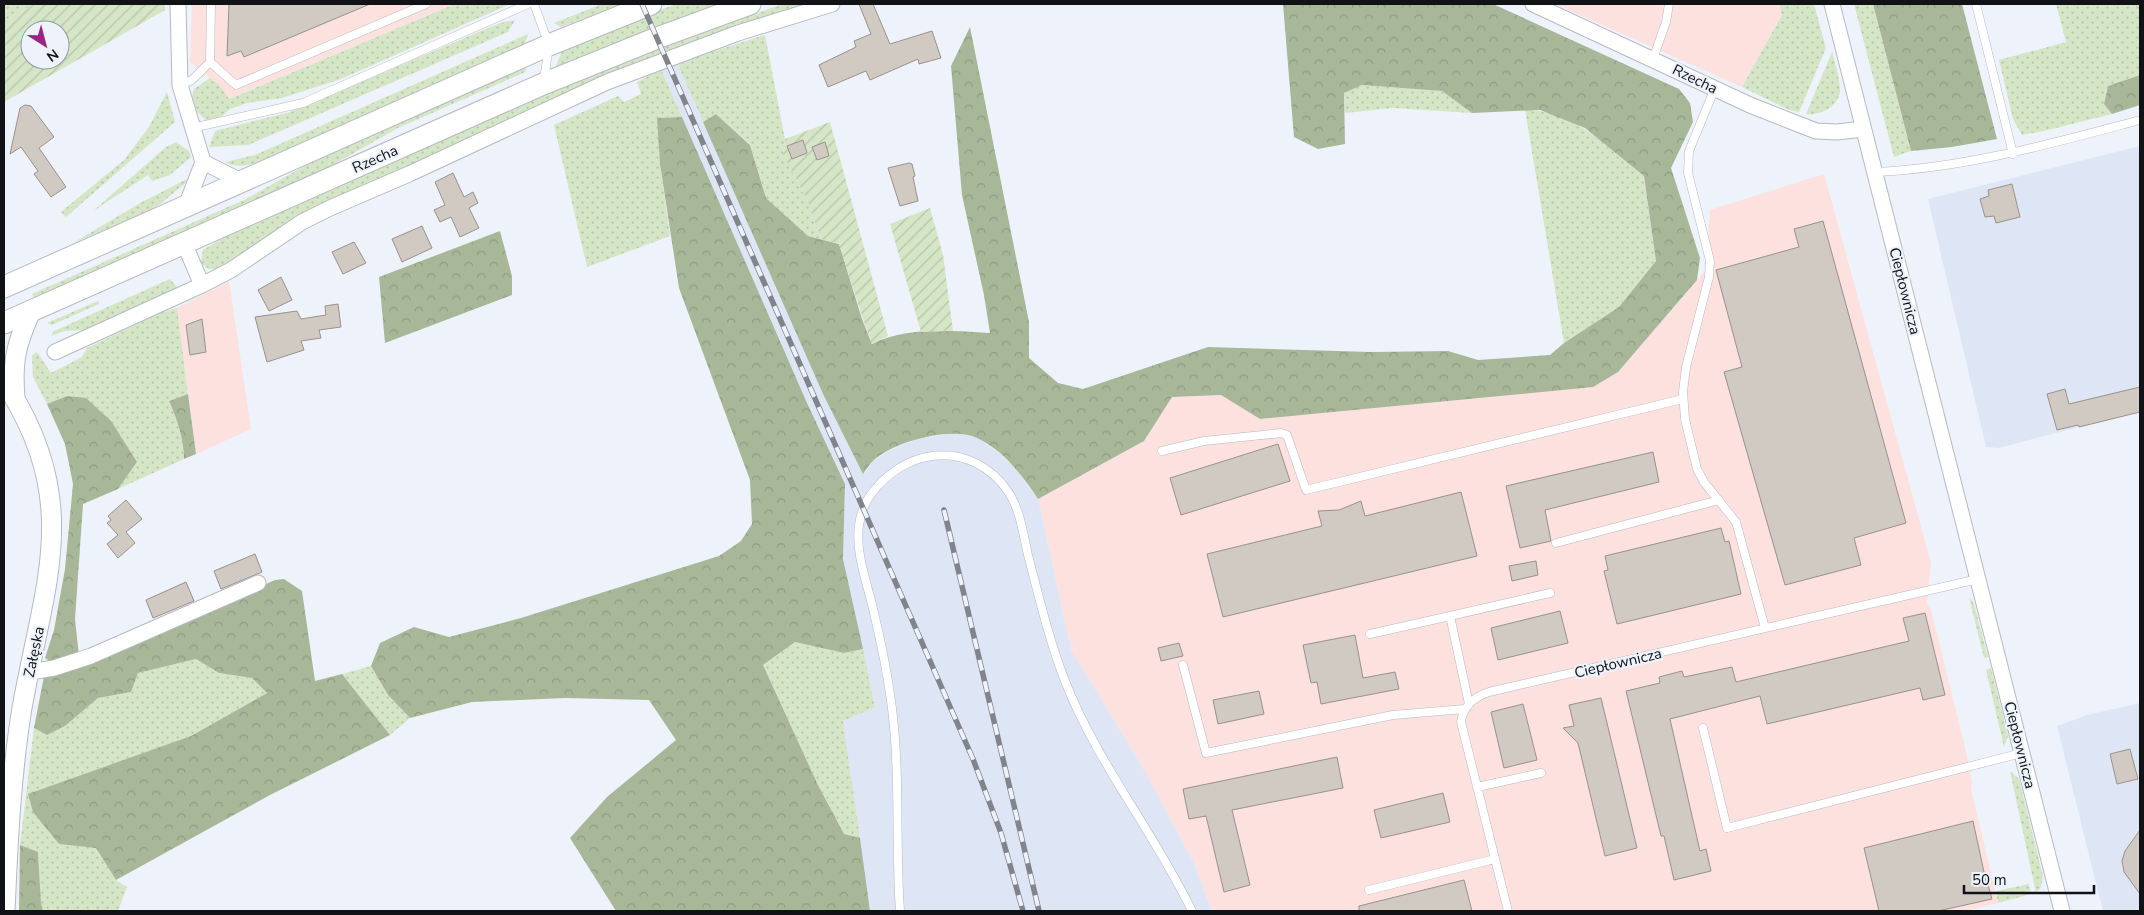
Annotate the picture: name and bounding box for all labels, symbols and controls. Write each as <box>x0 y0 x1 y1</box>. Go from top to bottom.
north arrow <box>20 20 70 70</box>
text: N <box>43 44 62 66</box>
street label: Rzecha <box>1669 59 1721 99</box>
street label: Rzecha <box>349 140 401 178</box>
street label: Ciepłownicza <box>1884 245 1926 337</box>
street label: Załęska <box>19 625 49 679</box>
street label: Ciepłownicza <box>1572 643 1664 683</box>
street label: Ciepłownicza <box>1999 699 2041 791</box>
scale bar <box>1964 862 2094 894</box>
text: 50 m <box>1972 870 2007 890</box>

